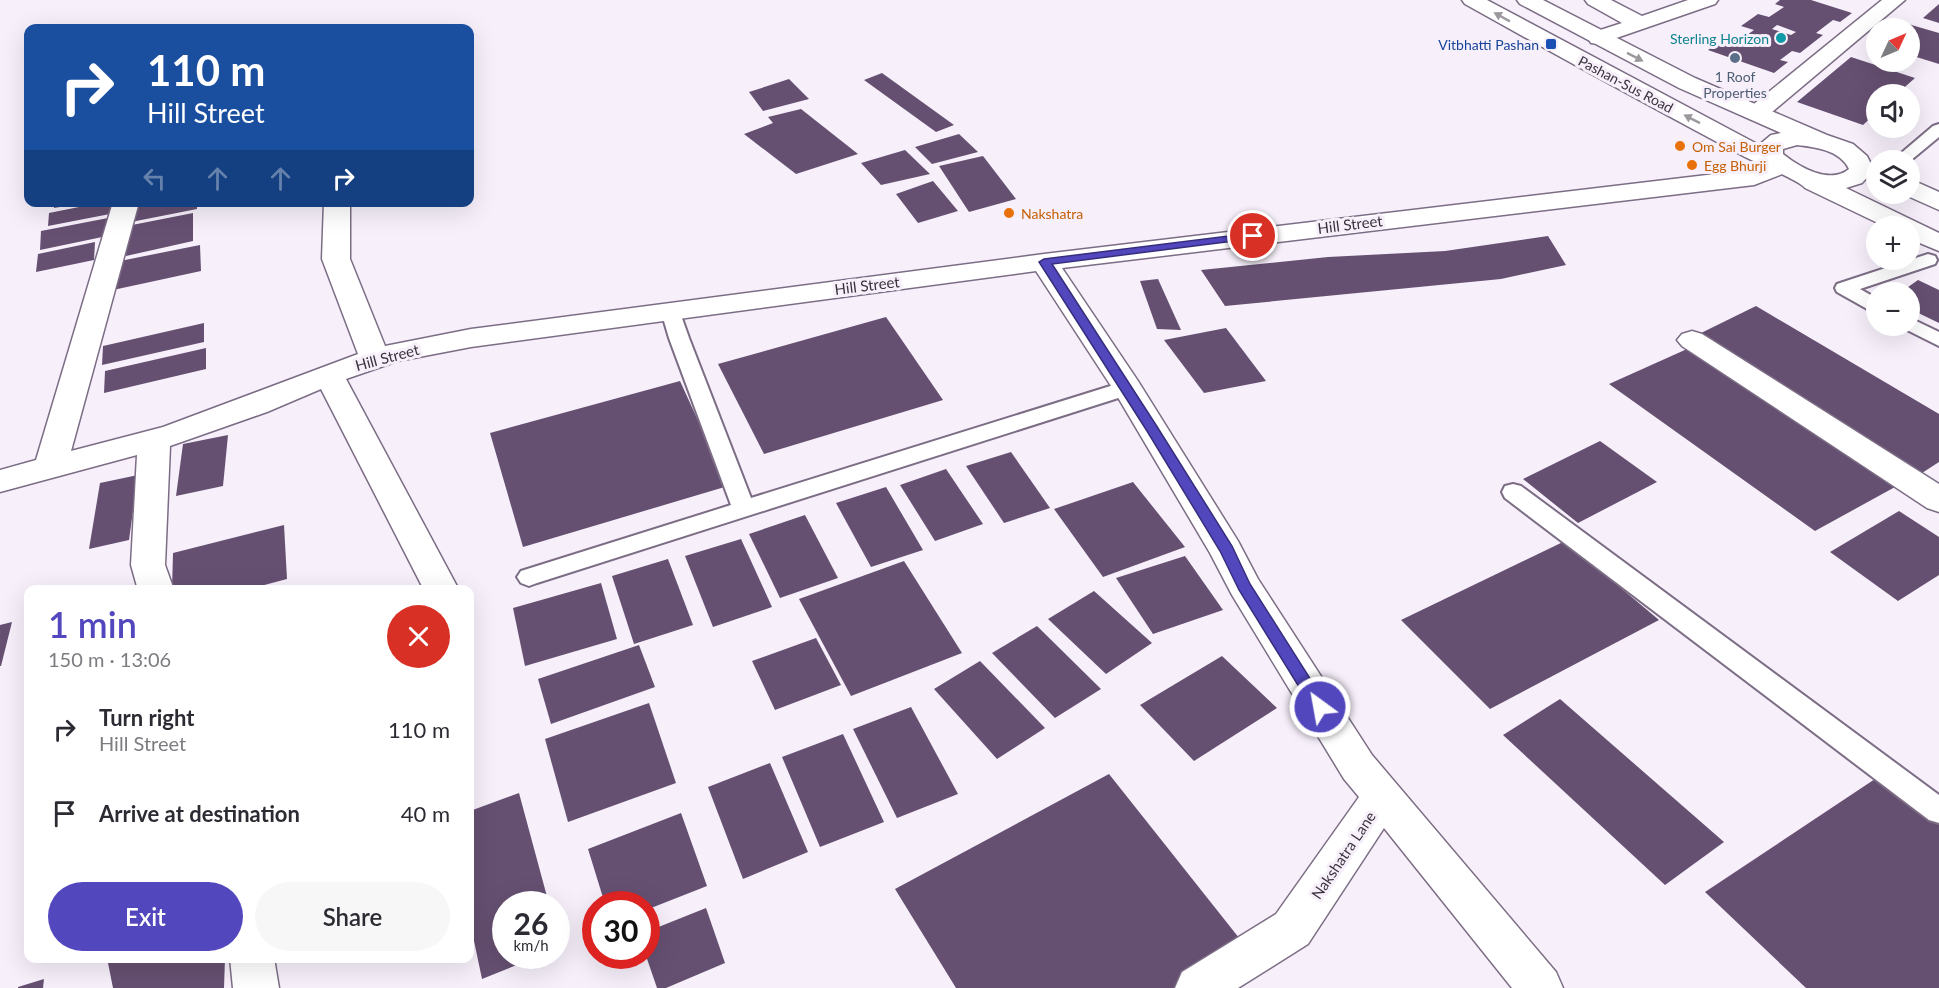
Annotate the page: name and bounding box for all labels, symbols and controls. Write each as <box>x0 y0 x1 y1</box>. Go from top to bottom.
one-way arrow <box>1493 12 1510 22</box>
north arrow <box>1866 18 1920 72</box>
map controls <box>1866 18 1920 336</box>
place label: Sterling Horizon <box>1670 30 1769 47</box>
marker: Sterling Horizon <box>1774 31 1788 45</box>
place label: Vitbhatti Pashan <box>1438 36 1539 53</box>
marker: Vitbhatti Pashan <box>1544 37 1558 51</box>
text: 110 m <box>147 45 265 95</box>
icon: right <box>48 48 126 126</box>
marker: 1 Roof Properties <box>1728 51 1742 65</box>
street label: Pashan-Sus Road <box>1576 52 1676 116</box>
one-way arrow <box>1626 52 1643 62</box>
place label: 1 Roof Properties <box>1703 68 1767 101</box>
button: sound <box>1866 84 1920 138</box>
text: Hill Street <box>147 96 265 129</box>
one-way arrow <box>1683 115 1700 124</box>
place label: Om Sai Burger <box>1692 138 1781 155</box>
marker: Om Sai Burger <box>1673 139 1687 153</box>
button: layers <box>1866 150 1920 204</box>
place label: Egg Bhurji <box>1704 157 1766 174</box>
marker: Egg Bhurji <box>1685 158 1699 172</box>
icon: left <box>138 162 171 195</box>
icon: ahead <box>201 162 234 195</box>
icon: ahead <box>264 162 297 195</box>
icon: right <box>327 162 360 195</box>
place label: Nakshatra <box>1021 205 1083 222</box>
marker: Nakshatra <box>1002 206 1016 220</box>
pin <box>1227 210 1278 261</box>
street label: Hill Street <box>1316 211 1384 237</box>
button: + <box>1866 216 1920 270</box>
icon: arrive <box>1236 219 1269 252</box>
street label: Hill Street <box>833 272 901 298</box>
button: − <box>1866 282 1920 336</box>
street label: Hill Street <box>353 340 421 374</box>
text: 1 min <box>48 602 137 646</box>
button: close <box>387 605 450 668</box>
text: 150 m · 13:06 <box>48 647 171 671</box>
position arrow <box>1288 675 1352 739</box>
text: Turn right <box>99 704 194 731</box>
icon: right <box>48 713 81 746</box>
text: 110 m <box>388 716 450 743</box>
text: Hill Street <box>99 731 186 755</box>
icon: arrive <box>48 797 81 830</box>
text: Arrive at destination <box>99 800 300 827</box>
text: 40 m <box>401 800 450 827</box>
street label: Nakshatra Lane <box>1307 808 1379 902</box>
button: Exit <box>48 882 243 951</box>
button: Share <box>255 882 450 951</box>
speed limit sign: 30 <box>582 891 660 969</box>
text: 26 <box>514 905 548 941</box>
text: km/h <box>513 936 549 954</box>

